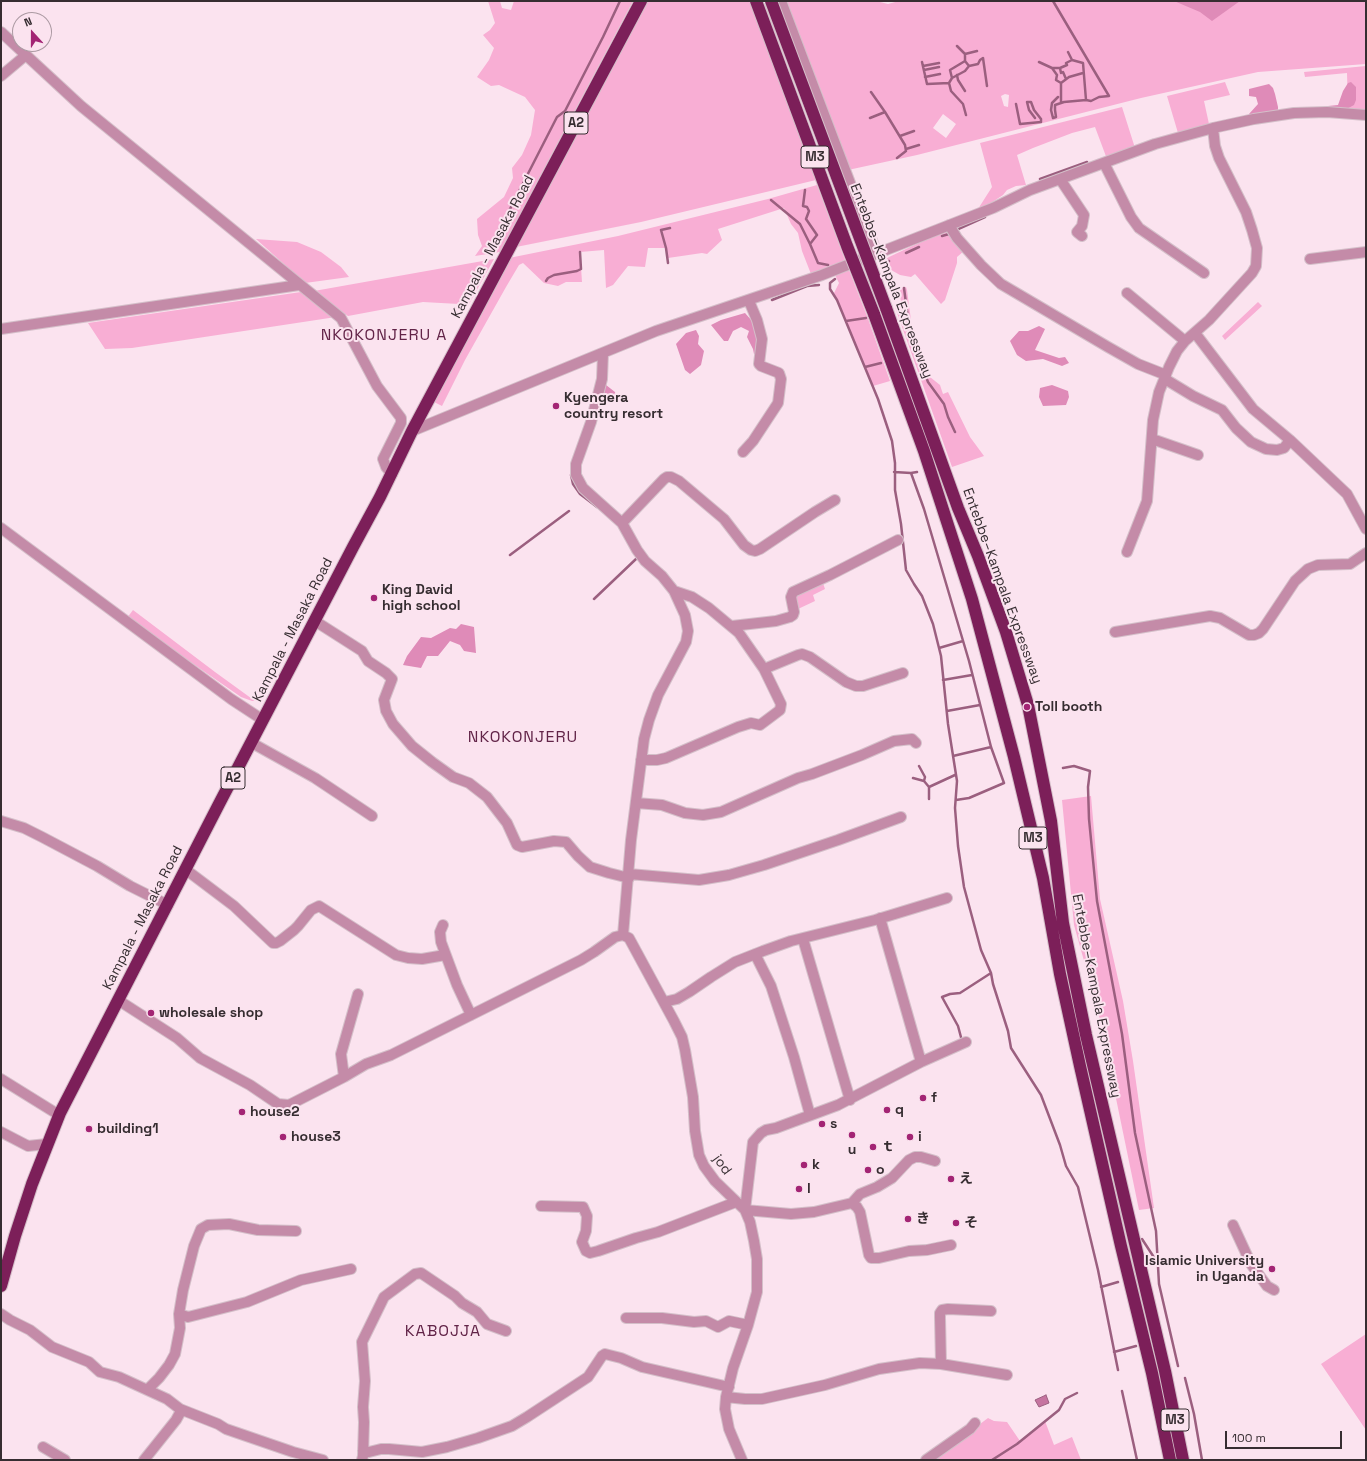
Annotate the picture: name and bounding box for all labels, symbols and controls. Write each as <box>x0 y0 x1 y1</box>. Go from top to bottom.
north arrow <box>12 12 52 52</box>
text: N <box>22 14 34 30</box>
road number: A2 <box>564 112 588 134</box>
road number: M3 <box>801 146 829 168</box>
street label: Kampala - Masaka Road <box>448 173 538 321</box>
street label: Entebbe–Kampala Expressway <box>846 181 936 381</box>
district label: NKOKONJERU A <box>321 326 447 346</box>
place label: Kyengera country resort <box>564 390 663 422</box>
marker: Kyengera country resort <box>551 401 561 411</box>
street label: Entebbe–Kampala Expressway <box>959 486 1045 686</box>
street label: Kampala - Masaka Road <box>249 555 337 705</box>
place label: King David high school <box>382 582 460 614</box>
marker: King David high school <box>369 593 379 603</box>
place label: Toll booth <box>1035 699 1102 715</box>
marker: Toll booth <box>1022 702 1032 712</box>
district label: NKOKONJERU <box>468 728 578 748</box>
road number: A2 <box>221 767 245 789</box>
road number: M3 <box>1019 827 1047 849</box>
street label: Kampala - Masaka Road <box>99 843 187 993</box>
street label: Entebbe–Kampala Expressway <box>1068 893 1124 1099</box>
place label: wholesale shop <box>159 1005 263 1021</box>
marker: wholesale shop <box>146 1008 156 1018</box>
place label: f <box>931 1090 937 1106</box>
marker: f <box>918 1093 928 1103</box>
place label: q <box>895 1102 904 1118</box>
place label: house2 <box>250 1104 300 1120</box>
marker: q <box>882 1105 892 1115</box>
marker: house2 <box>237 1107 247 1117</box>
place label: s <box>830 1116 837 1132</box>
marker: s <box>817 1119 827 1129</box>
place label: building1 <box>97 1121 159 1137</box>
marker: building1 <box>84 1124 94 1134</box>
place label: house3 <box>291 1129 341 1145</box>
place label: i <box>918 1129 922 1145</box>
marker: u <box>847 1130 857 1140</box>
marker: house3 <box>278 1132 288 1142</box>
marker: i <box>905 1132 915 1142</box>
place label: ｔ <box>881 1139 895 1155</box>
place label: u <box>848 1142 856 1158</box>
marker: ｔ <box>868 1142 878 1152</box>
street label: jod <box>709 1152 735 1178</box>
place label: k <box>812 1157 820 1173</box>
marker: k <box>799 1160 809 1170</box>
place label: o <box>876 1162 885 1178</box>
marker: o <box>863 1165 873 1175</box>
place label: え <box>959 1171 973 1187</box>
marker: え <box>946 1174 956 1184</box>
place label: l <box>807 1181 811 1197</box>
marker: l <box>794 1184 804 1194</box>
place label: き <box>916 1211 930 1227</box>
marker: き <box>903 1214 913 1224</box>
place label: そ <box>964 1215 978 1231</box>
marker: そ <box>951 1218 961 1228</box>
place label: Islamic University in Uganda <box>1145 1253 1264 1286</box>
marker: Islamic University in Uganda <box>1267 1264 1277 1274</box>
district label: KABOJJA <box>405 1322 481 1342</box>
road number: M3 <box>1161 1409 1189 1431</box>
scale bar <box>1227 1423 1344 1449</box>
text: 100 m <box>1232 1430 1266 1446</box>

